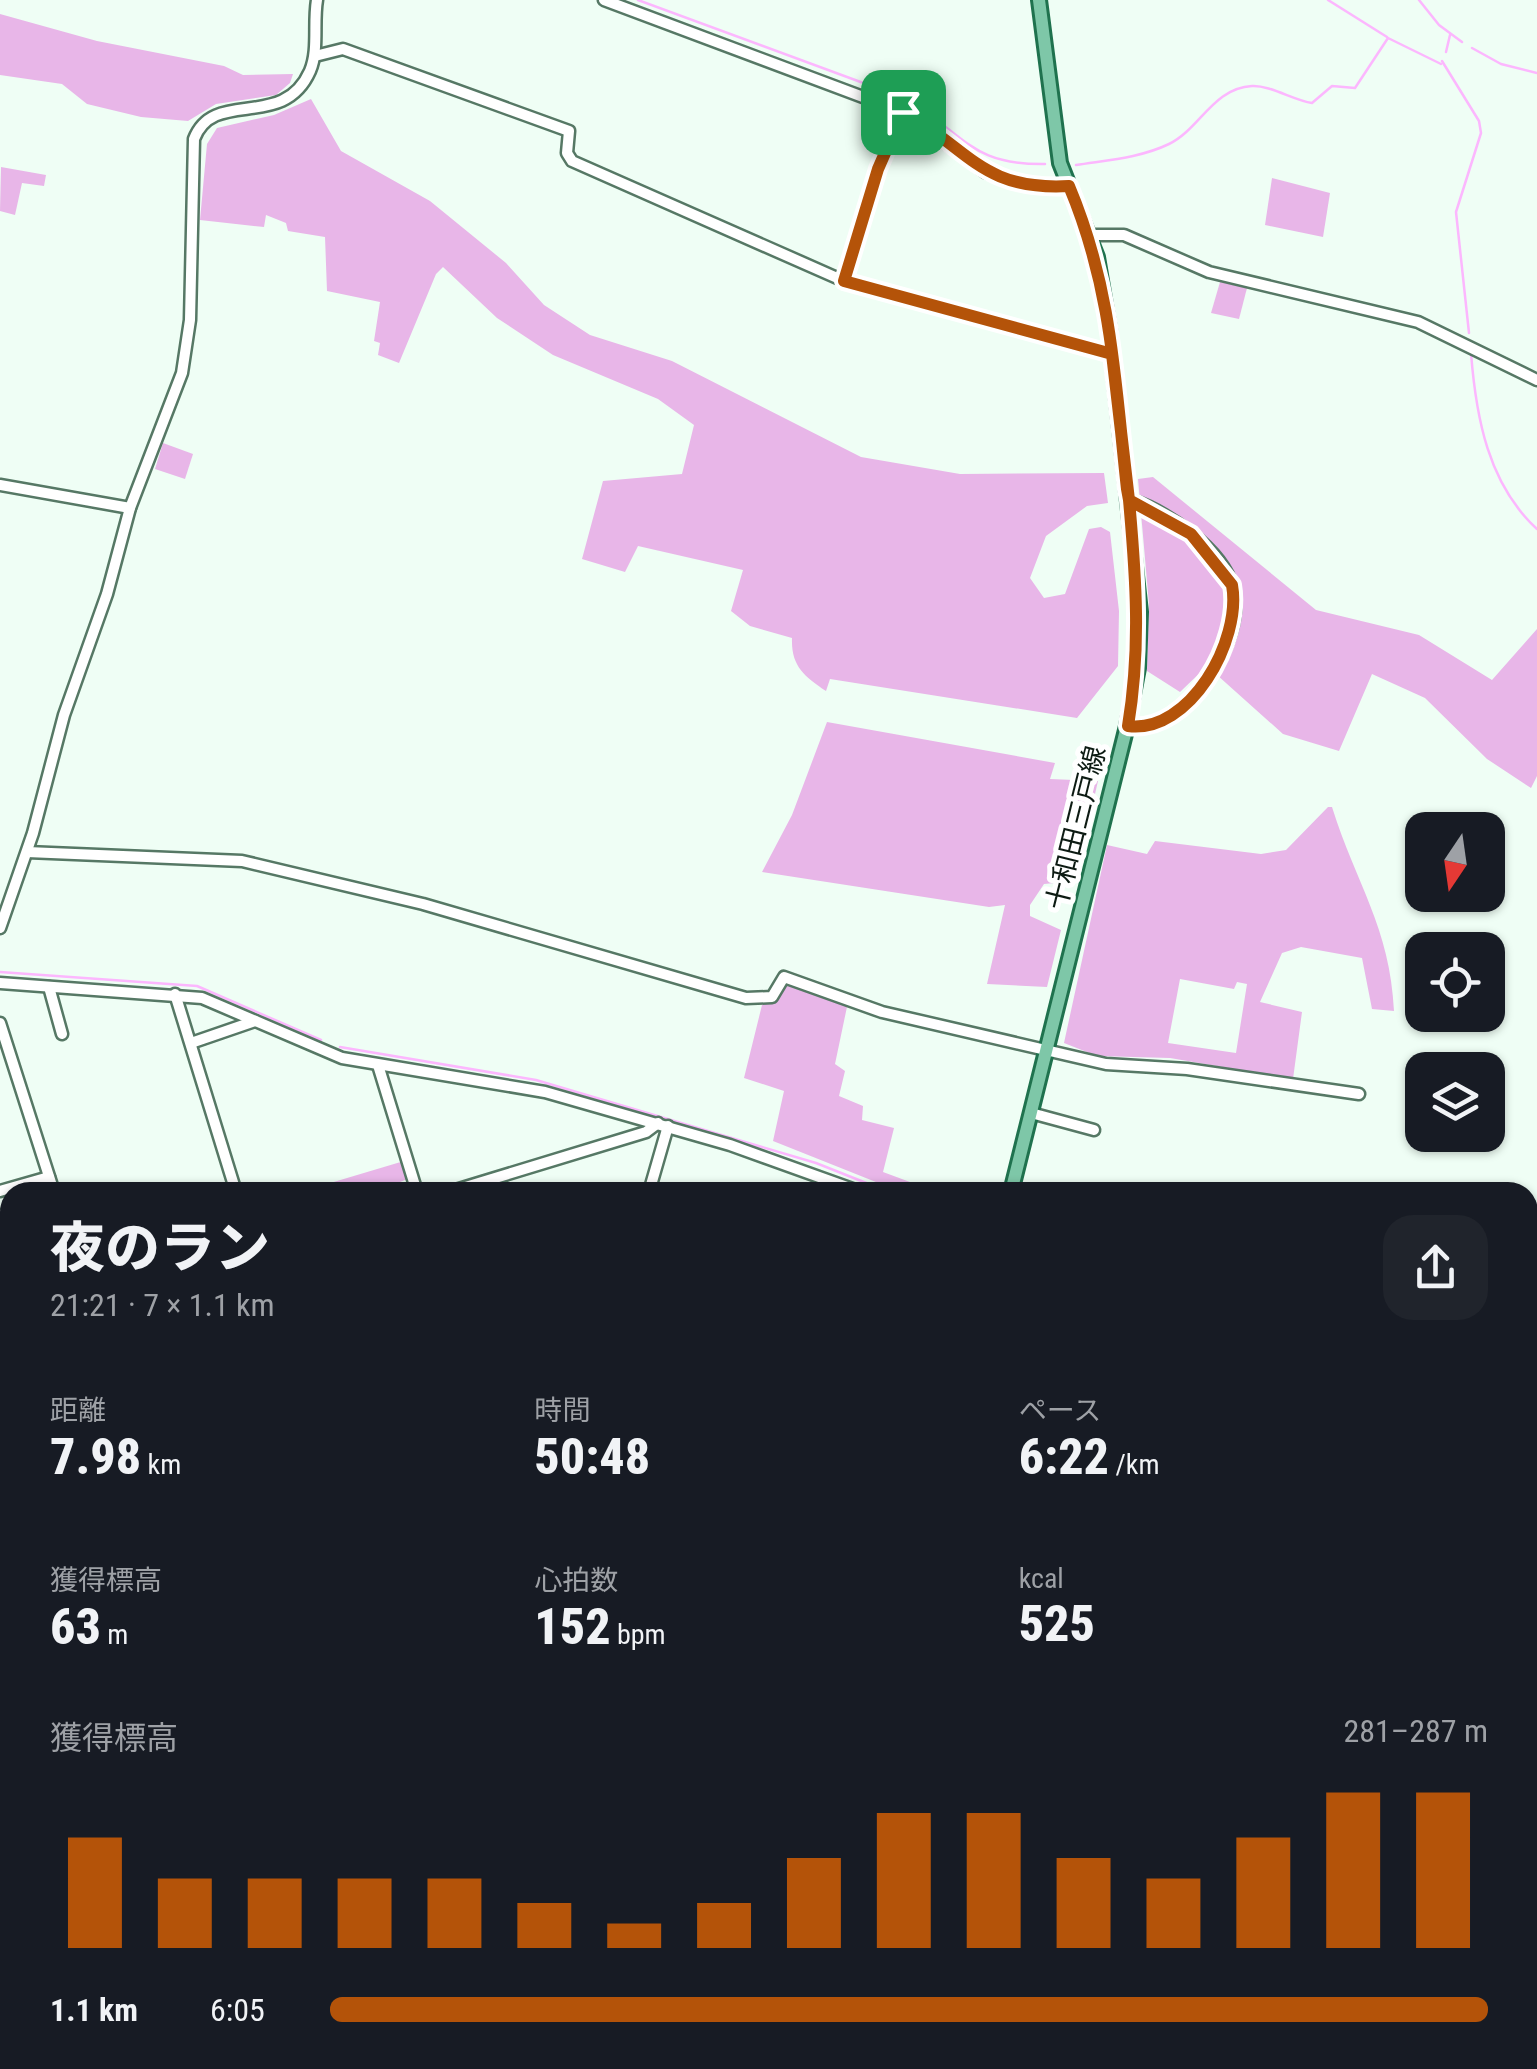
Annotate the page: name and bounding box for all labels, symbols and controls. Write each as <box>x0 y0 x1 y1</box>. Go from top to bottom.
pin <box>861 70 946 155</box>
icon: arrive <box>876 85 931 140</box>
street label: 十和田三戸線 <box>1040 742 1112 914</box>
north arrow <box>1405 812 1505 912</box>
map controls <box>1405 812 1505 1152</box>
button: locate <box>1405 932 1505 1032</box>
button: layers <box>1405 1052 1505 1152</box>
button: share <box>1383 1215 1488 1320</box>
text: 夜のラン <box>50 1216 270 1280</box>
text: 21:21 · 7 × 1.1 km <box>50 1286 275 1324</box>
text: 距離 <box>50 1394 106 1427</box>
text: 時間 <box>534 1394 590 1427</box>
text: ペース <box>1019 1394 1101 1427</box>
text: 7.98 <box>50 1428 141 1486</box>
text: 50:48 <box>534 1428 650 1486</box>
text: 6:22 <box>1019 1428 1109 1486</box>
text: km <box>141 1448 181 1481</box>
text: /km <box>1109 1448 1160 1481</box>
text: kcal <box>1019 1562 1064 1595</box>
text: 獲得標高 <box>50 1564 162 1597</box>
text: 心拍数 <box>534 1564 618 1597</box>
text: 525 <box>1019 1595 1095 1653</box>
text: 63 <box>50 1598 101 1656</box>
text: 152 <box>534 1598 611 1656</box>
text: m <box>101 1618 128 1651</box>
text: bpm <box>611 1618 666 1651</box>
text: 281–287 m <box>1343 1712 1488 1750</box>
text: 獲得標高 <box>50 1719 178 1757</box>
text: 1.1 km <box>50 1991 138 2029</box>
text: 6:05 <box>210 1991 265 2029</box>

